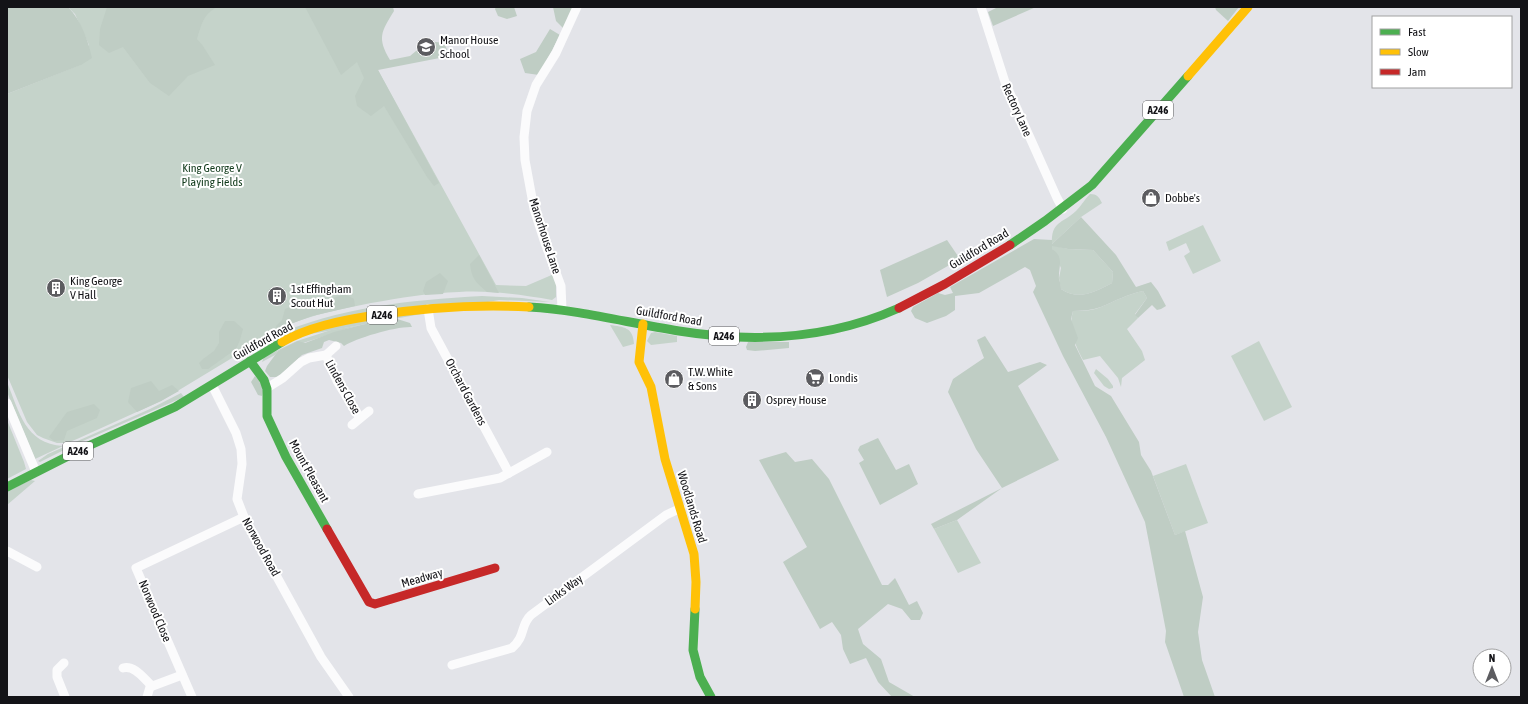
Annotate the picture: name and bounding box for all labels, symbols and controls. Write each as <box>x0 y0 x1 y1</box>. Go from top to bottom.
legend <box>1372 16 1512 88</box>
text: Fast <box>1408 25 1426 39</box>
place label: Manor House School <box>440 33 498 61</box>
school or university icon: Manor House School <box>415 36 437 58</box>
text: Slow <box>1408 45 1429 59</box>
text: Jam <box>1408 65 1426 79</box>
street label: Rectory Lane <box>999 81 1035 139</box>
road number: A246 <box>1143 101 1173 119</box>
park label: King George V Playing Fields <box>182 161 243 189</box>
shop icon: Dobbe's <box>1140 187 1162 209</box>
place label: Dobbe's <box>1165 191 1200 205</box>
street label: Manorhouse Lane <box>526 196 564 276</box>
street label: Guildford Road <box>947 226 1011 272</box>
place label: King George V Hall <box>70 274 122 302</box>
building icon: King George V Hall <box>45 277 67 299</box>
place label: 1st Effingham Scout Hut <box>291 282 351 310</box>
building icon: 1st Effingham Scout Hut <box>266 285 288 307</box>
street label: Guildford Road <box>635 303 703 329</box>
road number: A246 <box>367 306 397 324</box>
street label: Guildford Road <box>231 319 295 363</box>
road number: A246 <box>709 327 739 345</box>
street label: Orchard Gardens <box>442 356 490 428</box>
street label: Lindens Close <box>322 357 364 417</box>
place label: T.W. White & Sons <box>688 365 733 393</box>
supermarket icon: Londis <box>804 367 826 389</box>
shop icon: T.W. White & Sons <box>663 368 685 390</box>
place label: Londis <box>829 371 858 385</box>
building icon: Osprey House <box>741 389 763 411</box>
place label: Osprey House <box>766 393 826 407</box>
street label: Mount Pleasant <box>286 437 332 505</box>
road number: A246 <box>63 442 93 460</box>
street label: Woodlands Road <box>674 469 710 545</box>
street label: Norwood Road <box>239 515 283 579</box>
street label: Meadway <box>400 565 444 591</box>
street label: Links Way <box>542 572 586 608</box>
street label: Norwood Close <box>136 578 174 644</box>
north arrow <box>1472 648 1512 688</box>
text: N <box>1489 652 1495 664</box>

